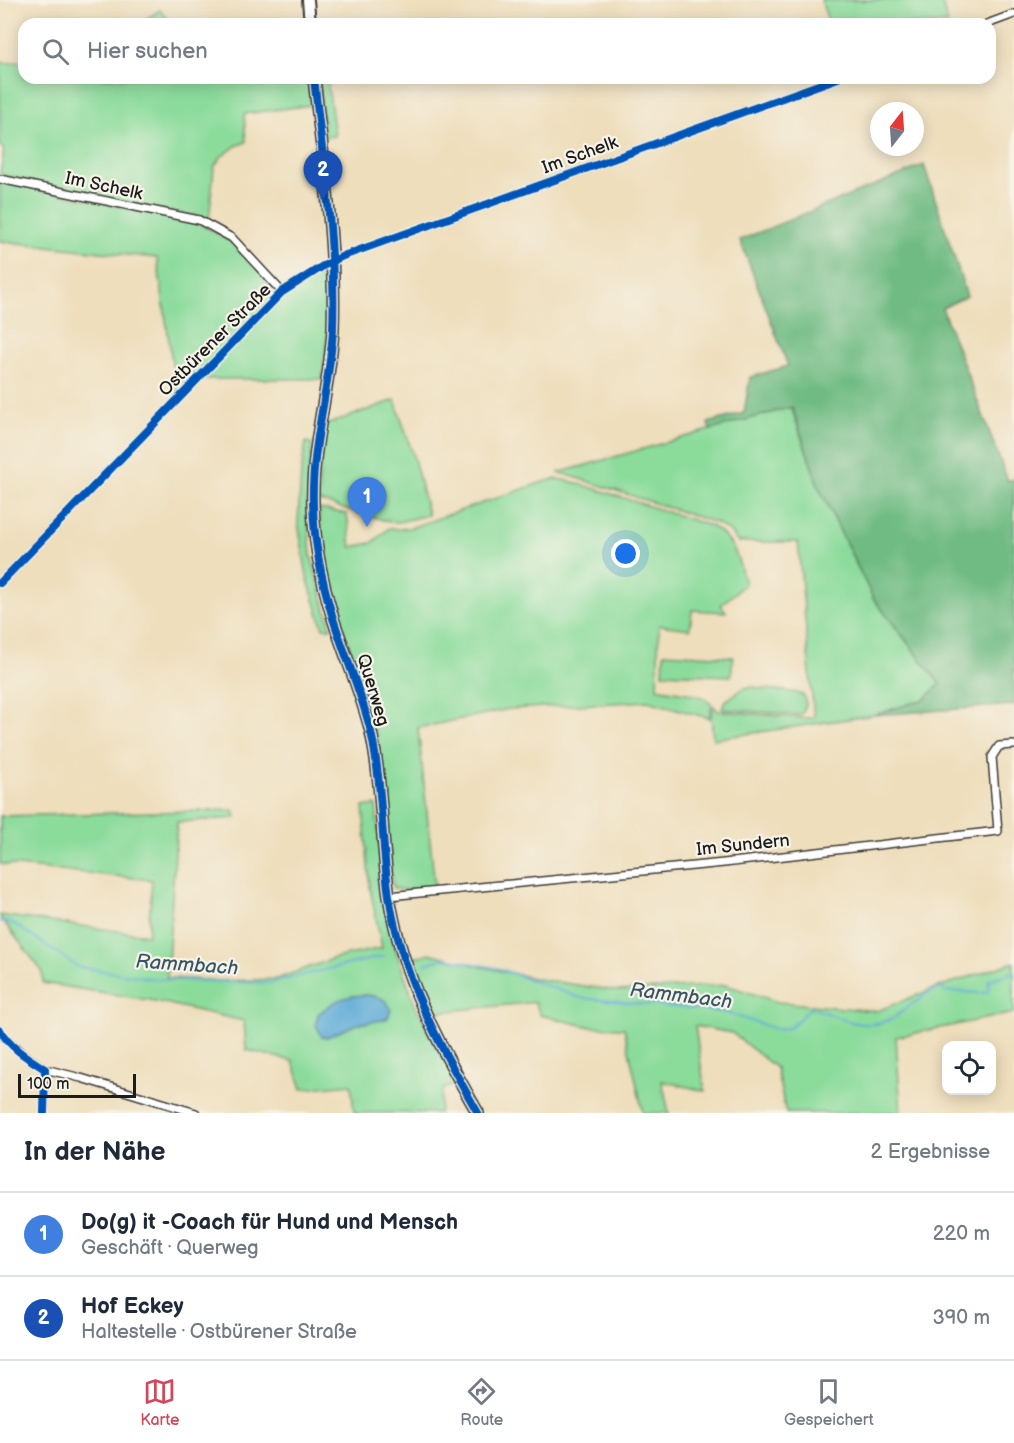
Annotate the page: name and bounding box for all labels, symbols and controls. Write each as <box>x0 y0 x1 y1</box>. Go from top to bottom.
search box <box>18 18 996 84</box>
icon: search <box>39 35 72 68</box>
text: Hier suchen <box>87 38 208 65</box>
north arrow <box>870 102 924 156</box>
street label: Im Schelk <box>539 132 621 178</box>
pin: 2 <box>304 150 342 200</box>
street label: Im Schelk <box>63 168 145 205</box>
street label: Ostbürener Straße <box>154 279 276 401</box>
pin: 1 <box>348 478 386 527</box>
your location <box>611 539 640 568</box>
street label: Querweg <box>352 651 394 729</box>
street label: Im Sundern <box>695 830 791 860</box>
water label: Rammbach <box>135 949 239 981</box>
water label: Rammbach <box>629 978 734 1014</box>
map controls <box>942 1041 996 1095</box>
button: locate <box>942 1041 996 1095</box>
scale bar <box>18 1071 136 1098</box>
text: 100 m <box>27 1075 70 1094</box>
text: In der Nähe <box>24 1137 166 1168</box>
text: 2 Ergebnisse <box>870 1140 990 1164</box>
text: Do(g) it -Coach für Hund und Mensch <box>81 1209 458 1236</box>
text: 1 <box>39 1222 48 1246</box>
text: 220 m <box>933 1222 990 1246</box>
text: Geschäft · Querweg <box>81 1236 259 1260</box>
text: Hof Eckey <box>81 1293 183 1320</box>
text: 2 <box>38 1306 49 1330</box>
text: 390 m <box>932 1306 990 1330</box>
text: Haltestelle · Ostbürener Straße <box>81 1320 357 1344</box>
tab: Karte <box>140 1375 179 1430</box>
tab: Route <box>460 1375 503 1430</box>
tab: Gespeichert <box>784 1375 874 1430</box>

